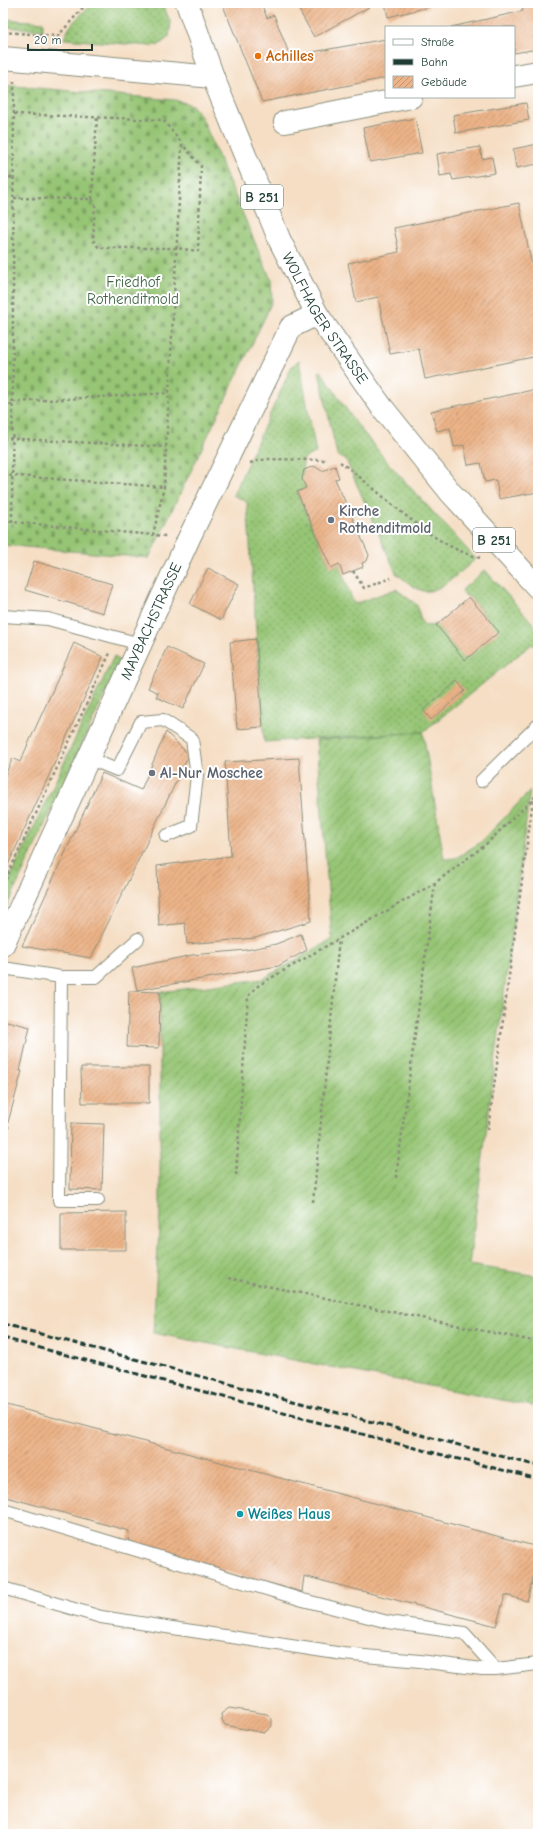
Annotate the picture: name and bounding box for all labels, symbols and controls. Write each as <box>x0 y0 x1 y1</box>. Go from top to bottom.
scale bar <box>28 26 92 52</box>
legend <box>385 26 515 98</box>
text: 20 m <box>34 33 62 47</box>
text: Straße <box>421 35 454 49</box>
place label: Achilles <box>266 47 314 65</box>
marker: Achilles <box>253 51 263 61</box>
text: Bahn <box>421 55 448 69</box>
text: Gebäude <box>421 75 467 89</box>
road number: B 251 <box>241 185 283 209</box>
street label: WOLFHAGER STRASSE <box>278 249 372 387</box>
park label: Friedhof Rothenditmold <box>87 273 179 308</box>
place label: Kirche Rothenditmold <box>339 502 431 537</box>
marker: Kirche Rothenditmold <box>326 515 336 525</box>
road number: B 251 <box>473 528 515 552</box>
street label: MAYBACHSTRASSE <box>116 560 186 683</box>
place label: Al-Nur Moschee <box>160 764 263 782</box>
marker: Al-Nur Moschee <box>147 768 157 778</box>
place label: Weißes Haus <box>248 1505 330 1523</box>
marker: Weißes Haus <box>235 1509 245 1519</box>

